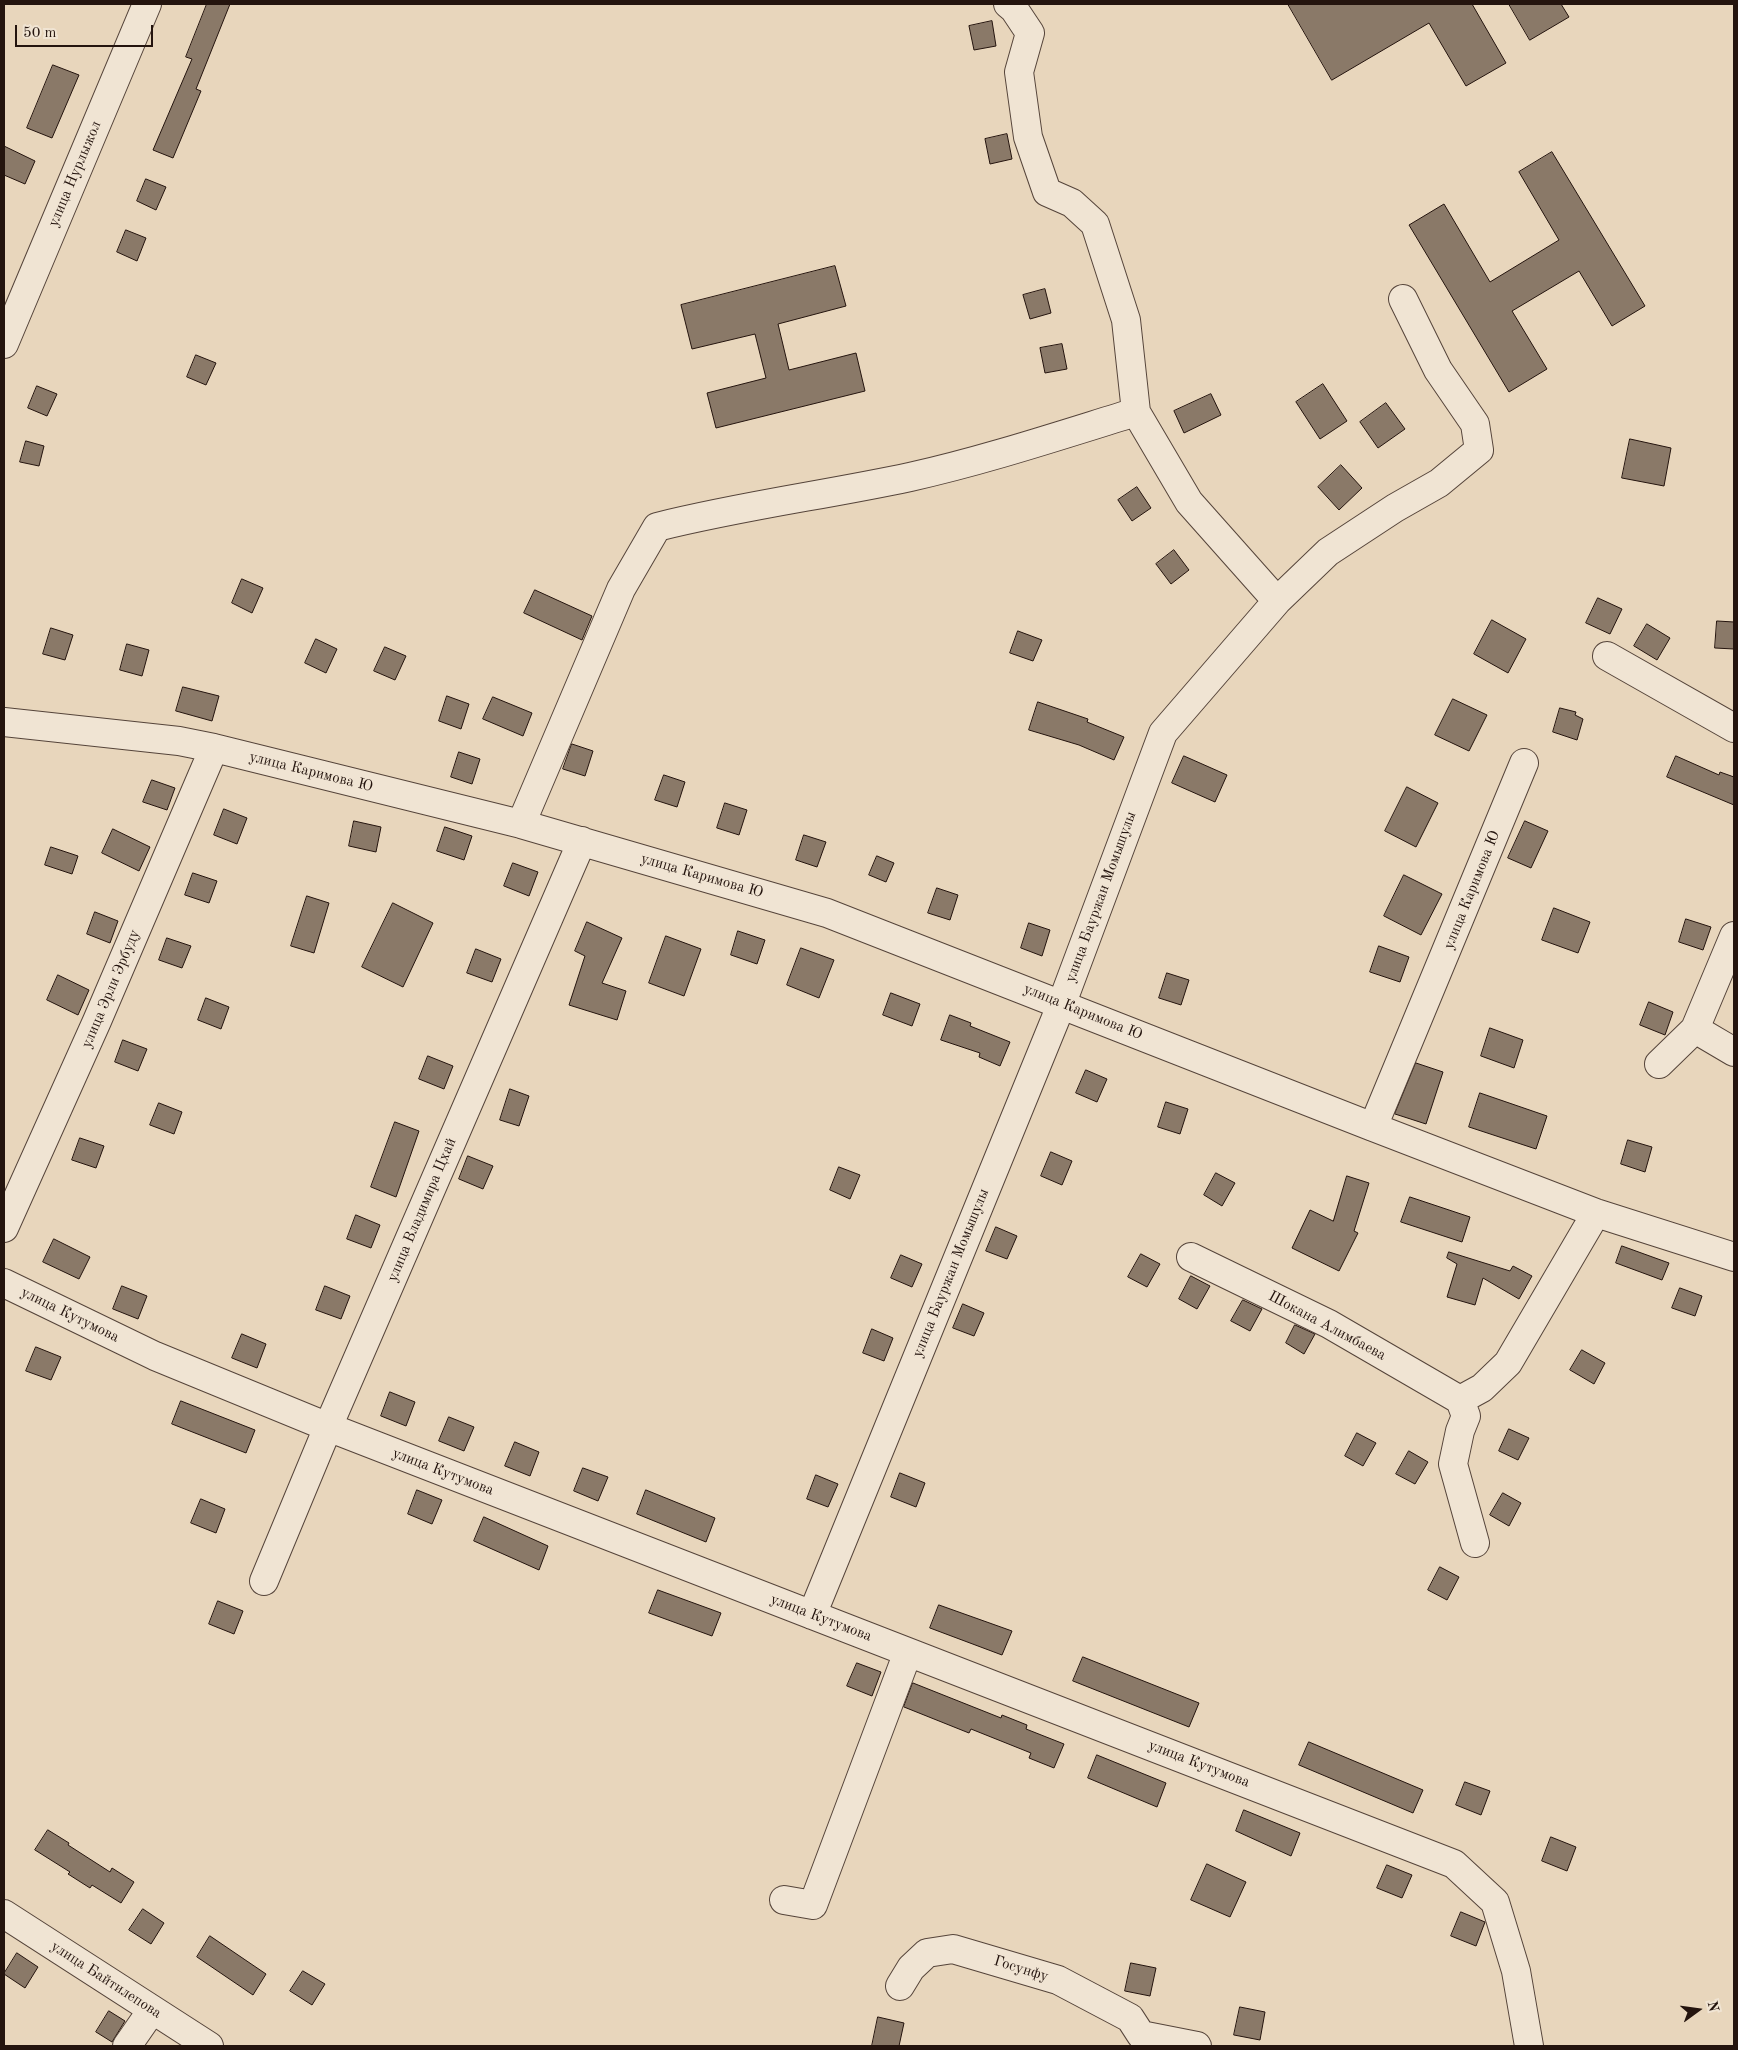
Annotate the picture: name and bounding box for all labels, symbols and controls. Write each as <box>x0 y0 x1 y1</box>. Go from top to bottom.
scale bar <box>18 15 155 47</box>
text: 50 m <box>23 26 57 41</box>
street label: улица Нурлыжол <box>45 118 105 230</box>
street label: улица Каримова Ю <box>247 748 375 796</box>
street label: улица Бауржан Момышулы <box>1062 809 1140 985</box>
street label: улица Каримова Ю <box>1440 828 1504 952</box>
street label: улица Каримова Ю <box>639 850 765 902</box>
street label: улица Эрли Эрбуду <box>78 927 144 1051</box>
street label: улица Каримова Ю <box>1021 980 1145 1044</box>
street label: улица Владимира Цхай <box>383 1135 461 1285</box>
street label: улица Бауржан Момышулы <box>909 1186 993 1360</box>
street label: улица Кутумова <box>18 1283 122 1347</box>
street label: Шокана Алимбаева <box>1265 1287 1389 1365</box>
street label: улица Кутумова <box>390 1444 496 1500</box>
street label: улица Кутумова <box>768 1590 874 1646</box>
street label: улица Кутумова <box>1146 1736 1252 1792</box>
street label: улица Байтилепова <box>47 1937 165 2023</box>
street label: Госунфу <box>991 1952 1051 1986</box>
north arrow <box>1673 1985 1723 2035</box>
text: N <box>1704 1999 1721 2013</box>

